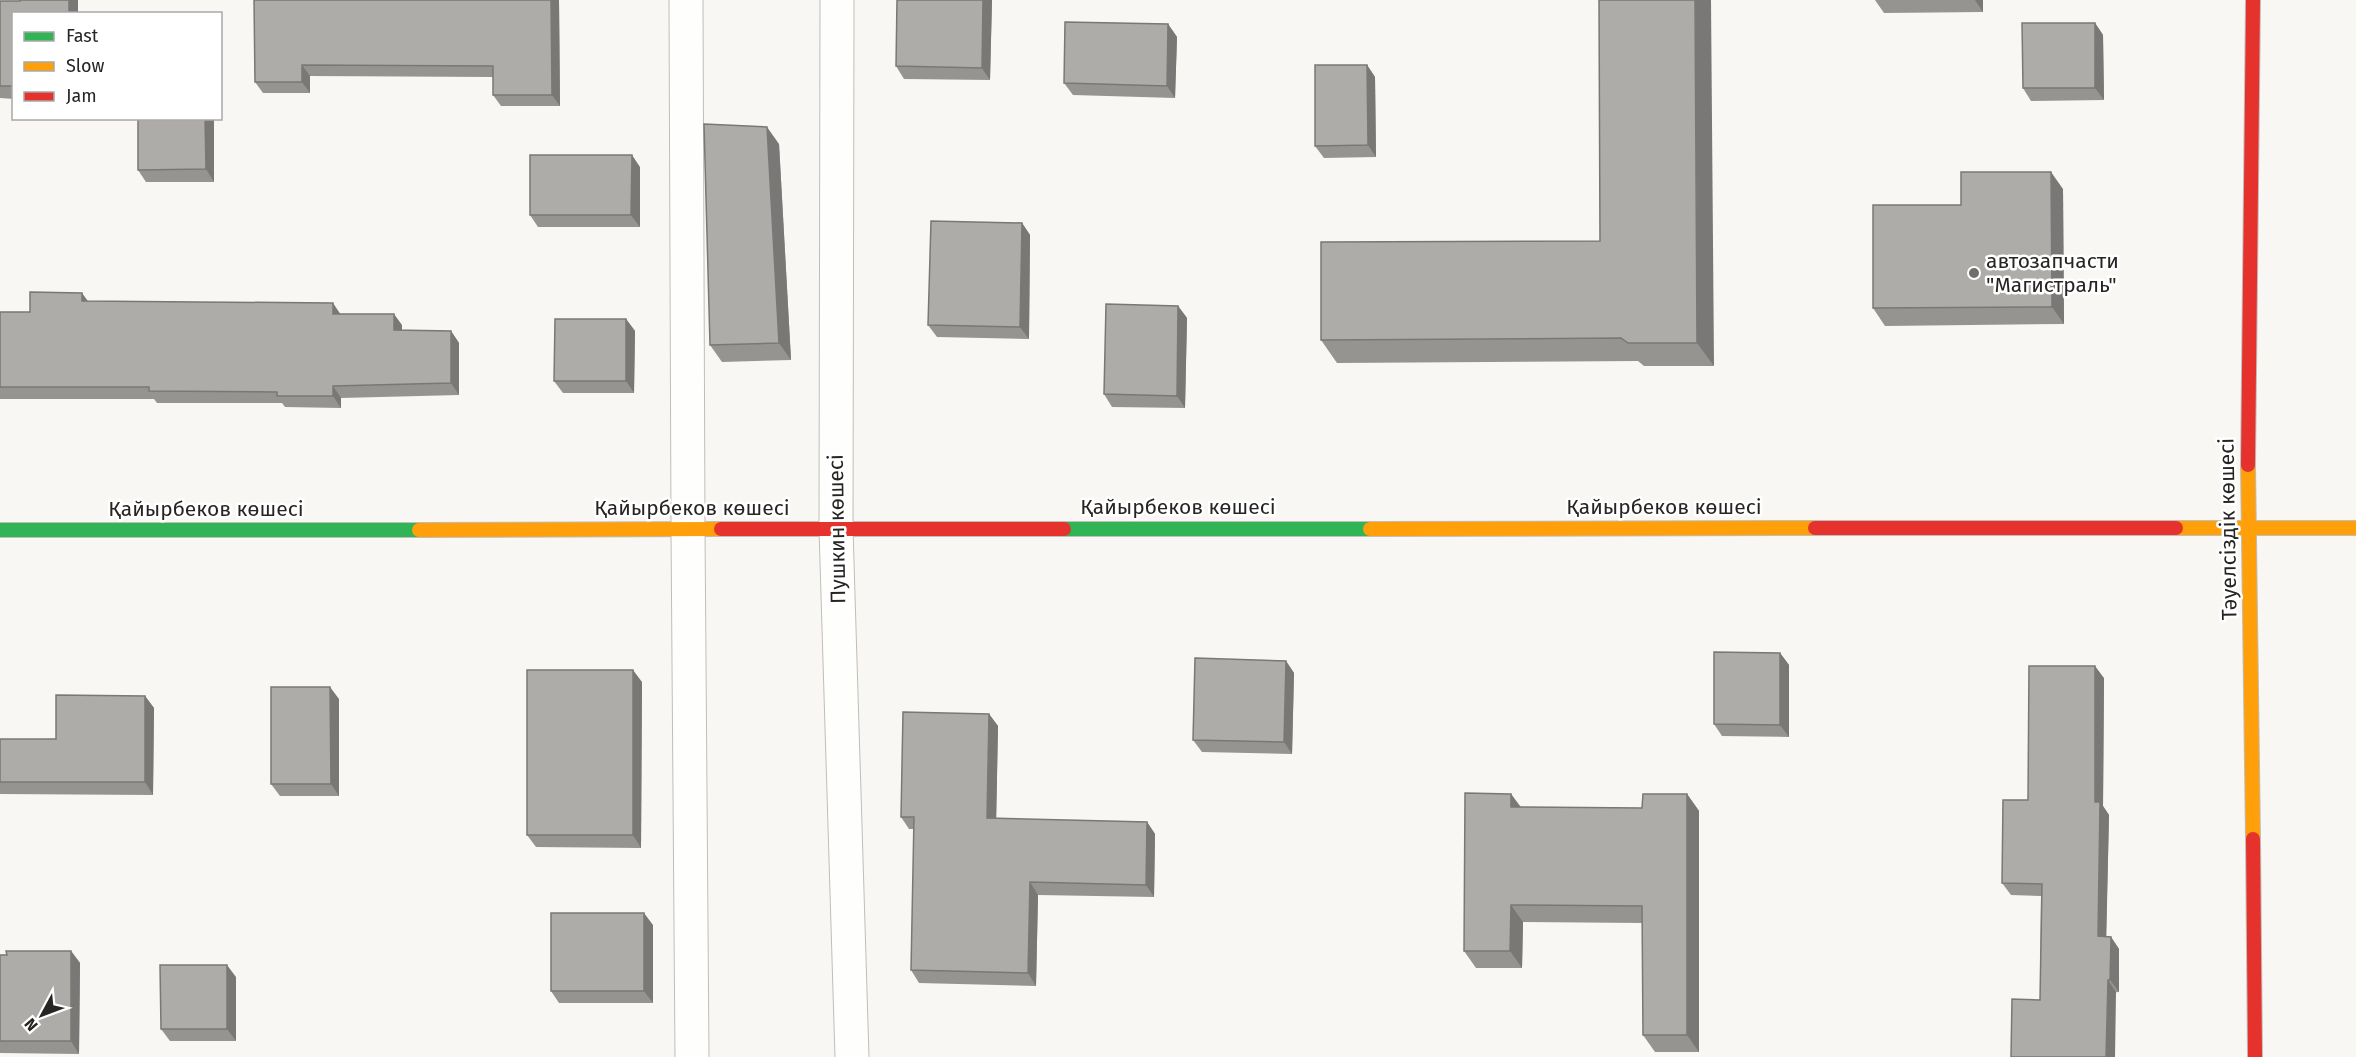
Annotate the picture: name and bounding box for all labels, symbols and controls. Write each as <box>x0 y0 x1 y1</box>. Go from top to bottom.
legend <box>12 12 222 120</box>
text: Fast <box>66 25 99 47</box>
text: Slow <box>66 55 105 77</box>
text: Jam <box>66 85 97 107</box>
place label: автозапчасти "Магистраль" <box>1986 248 2119 298</box>
marker: автозапчасти "Магистраль" <box>1967 266 1981 280</box>
street label: Тәуелсіздік көшесі <box>2213 438 2243 620</box>
street label: Пушкин көшесі <box>823 454 851 604</box>
street label: Қайырбеков көшесі <box>1080 494 1276 520</box>
street label: Қайырбеков көшесі <box>1566 494 1762 520</box>
street label: Қайырбеков көшесі <box>594 495 790 521</box>
street label: Қайырбеков көшесі <box>108 496 304 522</box>
north arrow <box>12 985 72 1045</box>
text: N <box>20 1014 42 1035</box>

